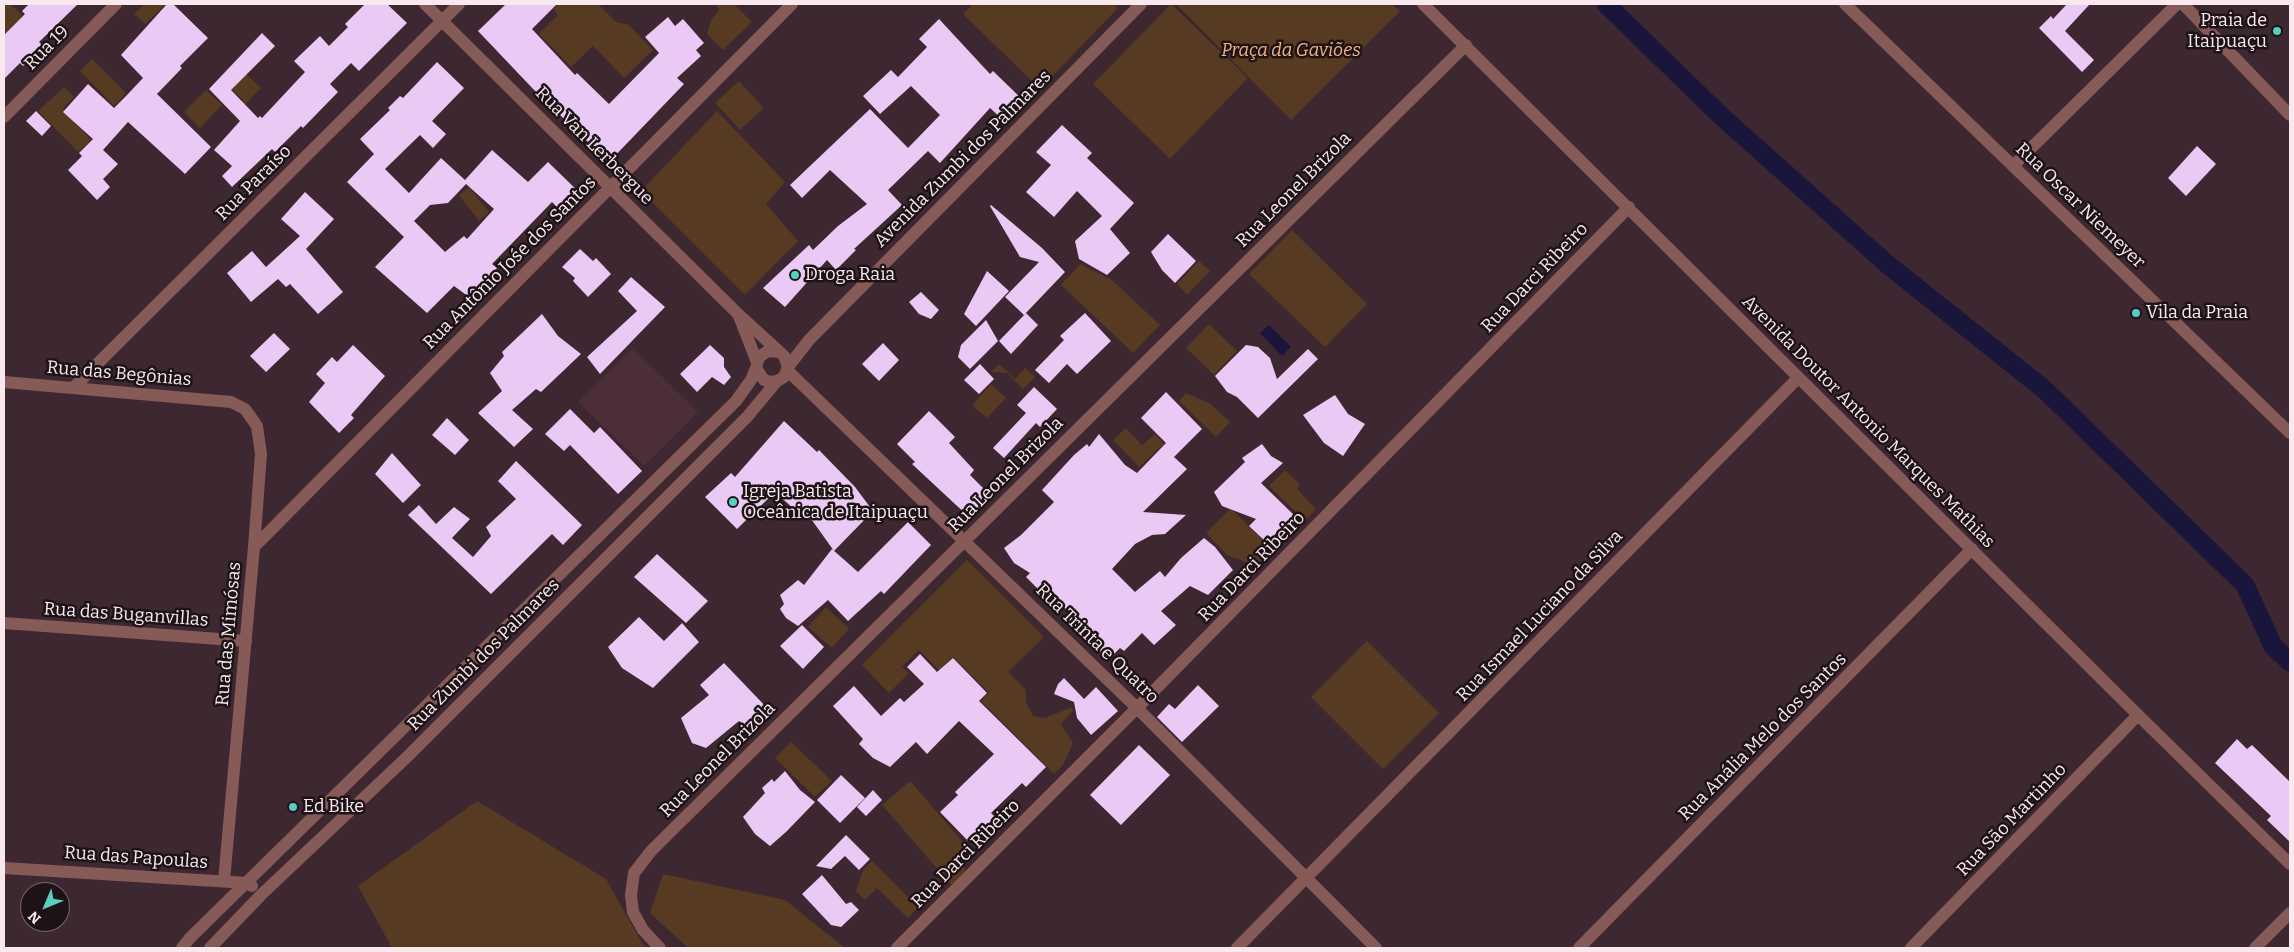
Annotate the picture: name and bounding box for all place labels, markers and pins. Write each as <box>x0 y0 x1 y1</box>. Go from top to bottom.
place label: Praia de Itaipuaçu <box>2187 10 2267 52</box>
marker: Praia de Itaipuaçu <box>2271 25 2283 37</box>
place label: Droga Raia <box>805 264 895 286</box>
marker: Droga Raia <box>789 269 801 281</box>
place label: Vila da Praia <box>2146 302 2248 324</box>
marker: Vila da Praia <box>2130 307 2142 319</box>
place label: Igreja Batista Oceânica de Itaipuaçu <box>743 481 928 524</box>
marker: Igreja Batista Oceânica de Itaipuaçu <box>727 496 739 508</box>
place label: Ed Bike <box>303 796 364 818</box>
marker: Ed Bike <box>287 801 299 813</box>

